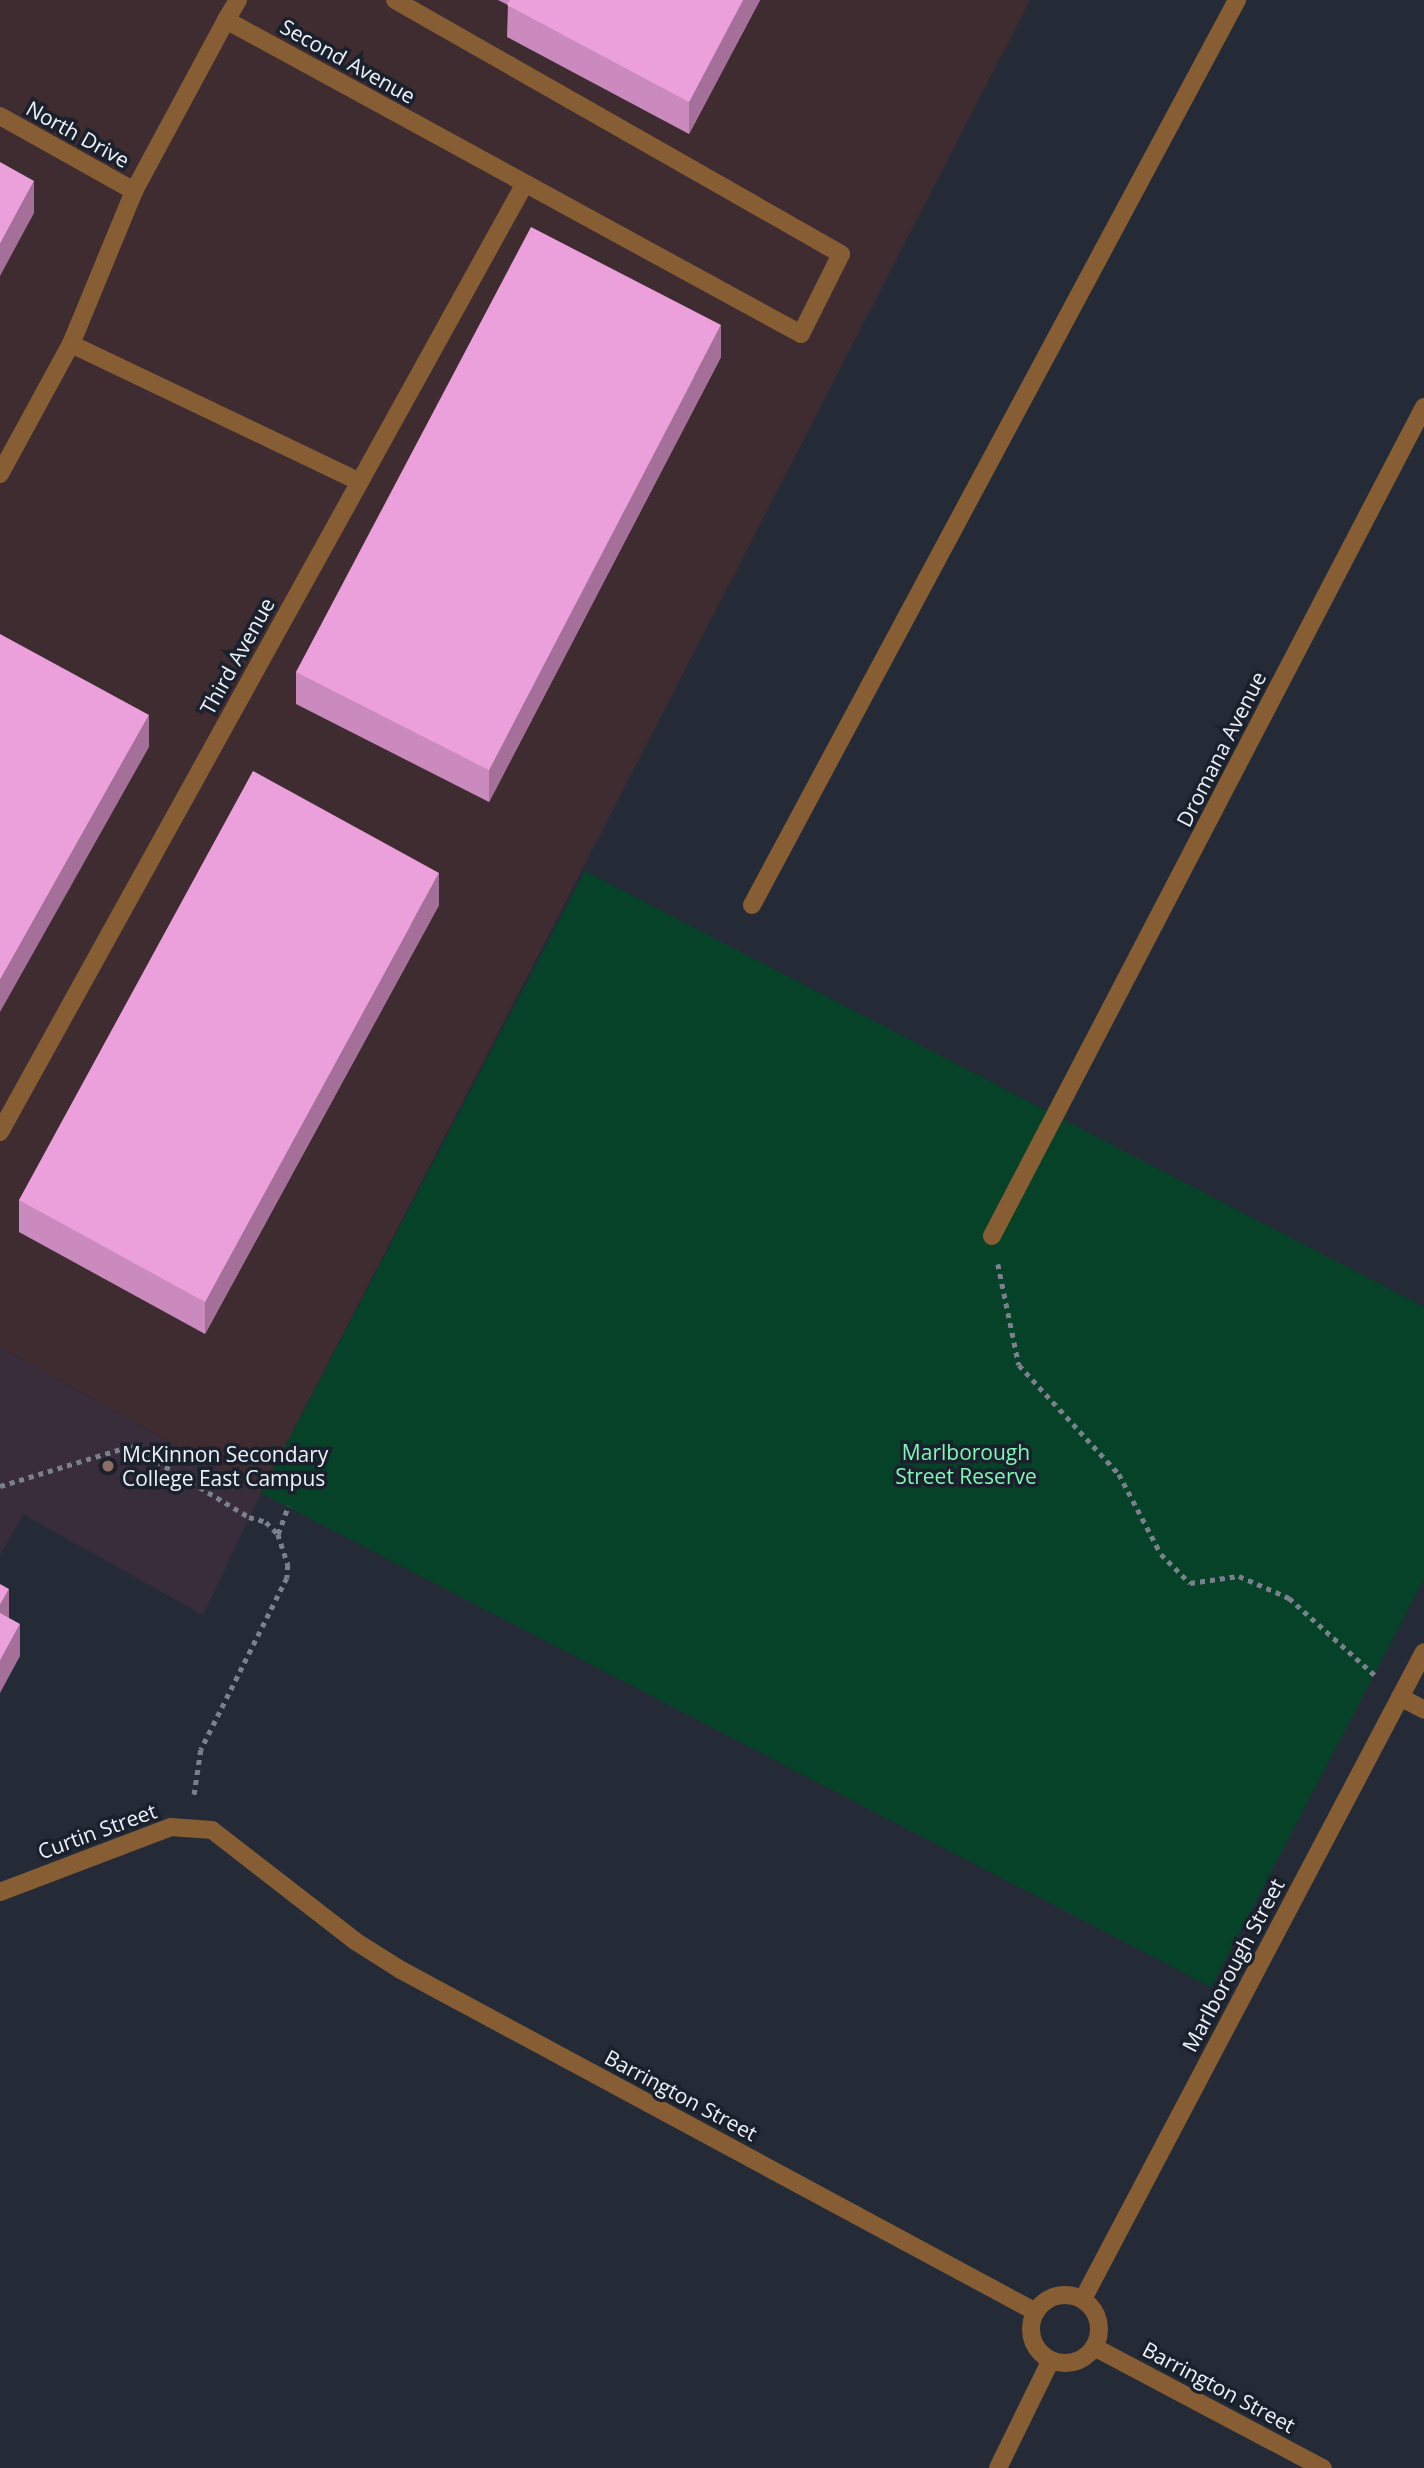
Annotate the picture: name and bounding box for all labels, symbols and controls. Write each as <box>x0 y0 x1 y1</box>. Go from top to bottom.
street label: Second Avenue <box>276 14 420 108</box>
street label: North Drive <box>22 95 134 173</box>
street label: Third Avenue <box>195 593 279 719</box>
street label: Dromana Avenue <box>1171 667 1271 831</box>
park label: Marlborough Street Reserve <box>895 1439 1037 1489</box>
place label: McKinnon Secondary College East Campus <box>122 1441 328 1491</box>
marker: McKinnon Secondary College East Campus <box>100 1458 116 1474</box>
street label: Curtin Street <box>34 1798 160 1864</box>
street label: Marlborough Street <box>1177 1874 1289 2056</box>
street label: Barrington Street <box>600 2044 762 2146</box>
street label: Barrington Street <box>1138 2336 1300 2438</box>

